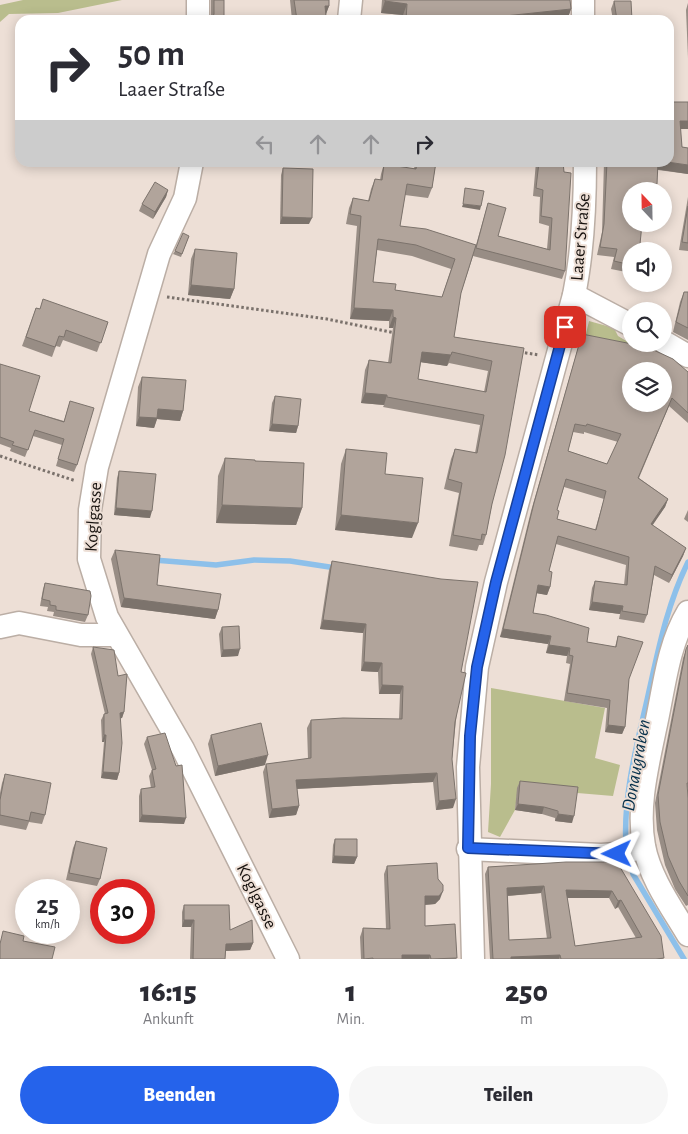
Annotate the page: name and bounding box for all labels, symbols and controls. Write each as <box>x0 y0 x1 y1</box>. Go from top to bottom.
icon: right <box>35 35 100 100</box>
text: 50 m <box>118 37 185 72</box>
text: Laaer Straße <box>118 78 225 100</box>
icon: left <box>251 130 279 158</box>
icon: ahead <box>304 130 332 158</box>
icon: ahead <box>357 130 385 158</box>
icon: right <box>410 130 438 158</box>
north arrow <box>622 182 672 232</box>
map controls <box>622 182 672 412</box>
street label: Laaer Straße <box>568 193 594 282</box>
button: sound <box>622 242 672 292</box>
button: search <box>622 302 672 352</box>
pin <box>544 306 586 348</box>
icon: arrive <box>551 313 579 341</box>
button: layers <box>622 362 672 412</box>
street label: Koglgasse <box>83 482 105 553</box>
water label: Donaugraben <box>619 718 654 813</box>
position arrow <box>590 827 642 879</box>
street label: Koglgasse <box>233 861 280 932</box>
speed limit sign: 30 <box>90 879 155 944</box>
text: 25 <box>36 893 59 918</box>
text: km/h <box>35 918 60 930</box>
text: 16:15 <box>140 977 197 1007</box>
text: 1 <box>345 977 356 1007</box>
text: 250 <box>505 977 548 1007</box>
text: Ankunft <box>143 1011 194 1027</box>
text: Min. <box>337 1011 365 1027</box>
text: m <box>520 1011 533 1027</box>
button: Beenden <box>20 1066 339 1124</box>
button: Teilen <box>349 1066 668 1124</box>

